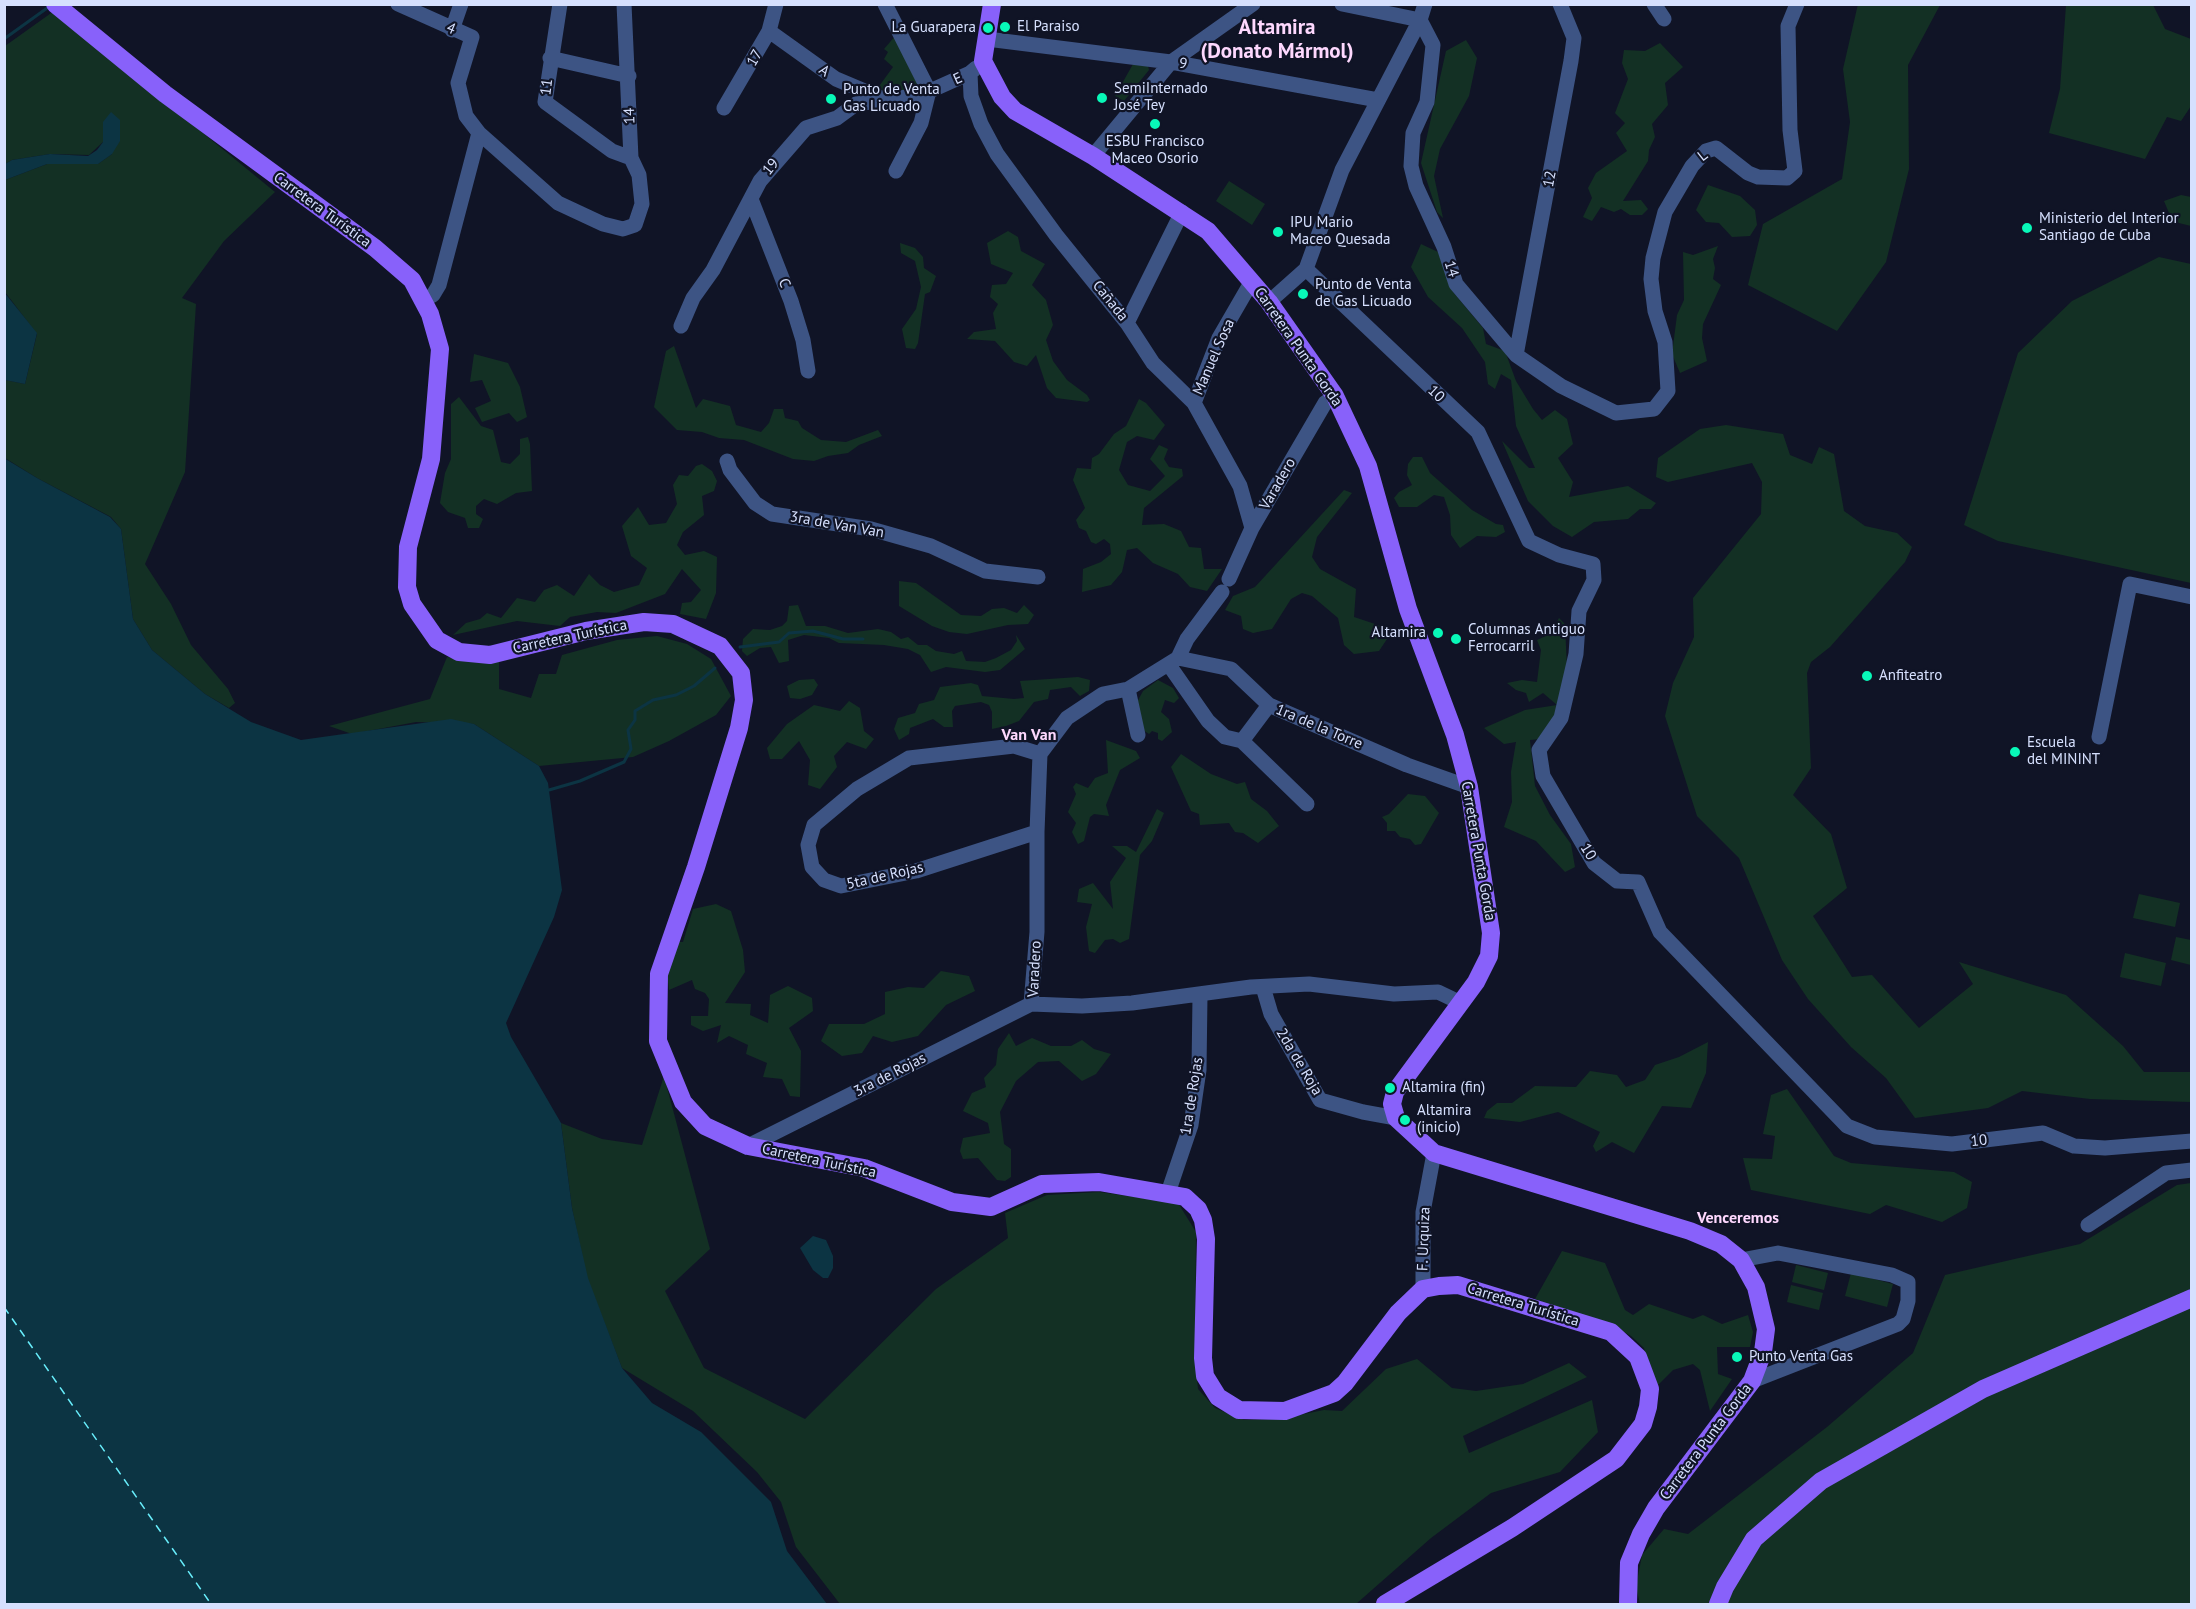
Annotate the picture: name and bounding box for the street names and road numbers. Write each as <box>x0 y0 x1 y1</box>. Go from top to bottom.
street label: 4 <box>444 19 458 39</box>
street label: 17 <box>743 46 767 70</box>
street label: 9 <box>1177 54 1189 74</box>
street label: A <box>815 61 833 81</box>
street label: E <box>951 69 965 89</box>
street label: 11 <box>537 78 557 96</box>
street label: 14 <box>621 108 639 124</box>
street label: L <box>1694 147 1712 165</box>
street label: 19 <box>759 155 783 179</box>
street label: Carretera Turística <box>270 169 374 251</box>
street label: 12 <box>1540 169 1560 189</box>
street label: 14 <box>1440 259 1462 279</box>
street label: C <box>774 276 794 290</box>
street label: Cañada <box>1088 277 1132 325</box>
street label: Carretera Punta Gorda <box>1250 284 1346 410</box>
street label: Manuel Sosa <box>1189 316 1239 398</box>
street label: 10 <box>1424 382 1448 406</box>
street label: Varadero <box>1256 455 1300 513</box>
street label: 3ra de Van Van <box>789 508 885 542</box>
street label: Carretera Turística <box>511 616 629 658</box>
street label: 1ra de la Torre <box>1273 701 1365 753</box>
street label: Carretera Punta Gorda <box>1457 780 1499 922</box>
street label: 10 <box>1576 840 1600 864</box>
street label: 5ta de Rojas <box>845 858 925 894</box>
street label: Varadero <box>1025 940 1045 998</box>
street label: 2da de Roja <box>1272 1025 1326 1099</box>
street label: 3ra de Rojas <box>851 1049 929 1101</box>
street label: 1ra de Rojas <box>1177 1056 1207 1136</box>
street label: 10 <box>1970 1131 1988 1151</box>
street label: Carretera Turística <box>760 1140 878 1182</box>
street label: F. Urquiza <box>1414 1207 1434 1271</box>
street label: Carretera Turística <box>1465 1279 1581 1331</box>
street label: Carretera Punta Gorda <box>1656 1380 1756 1504</box>

